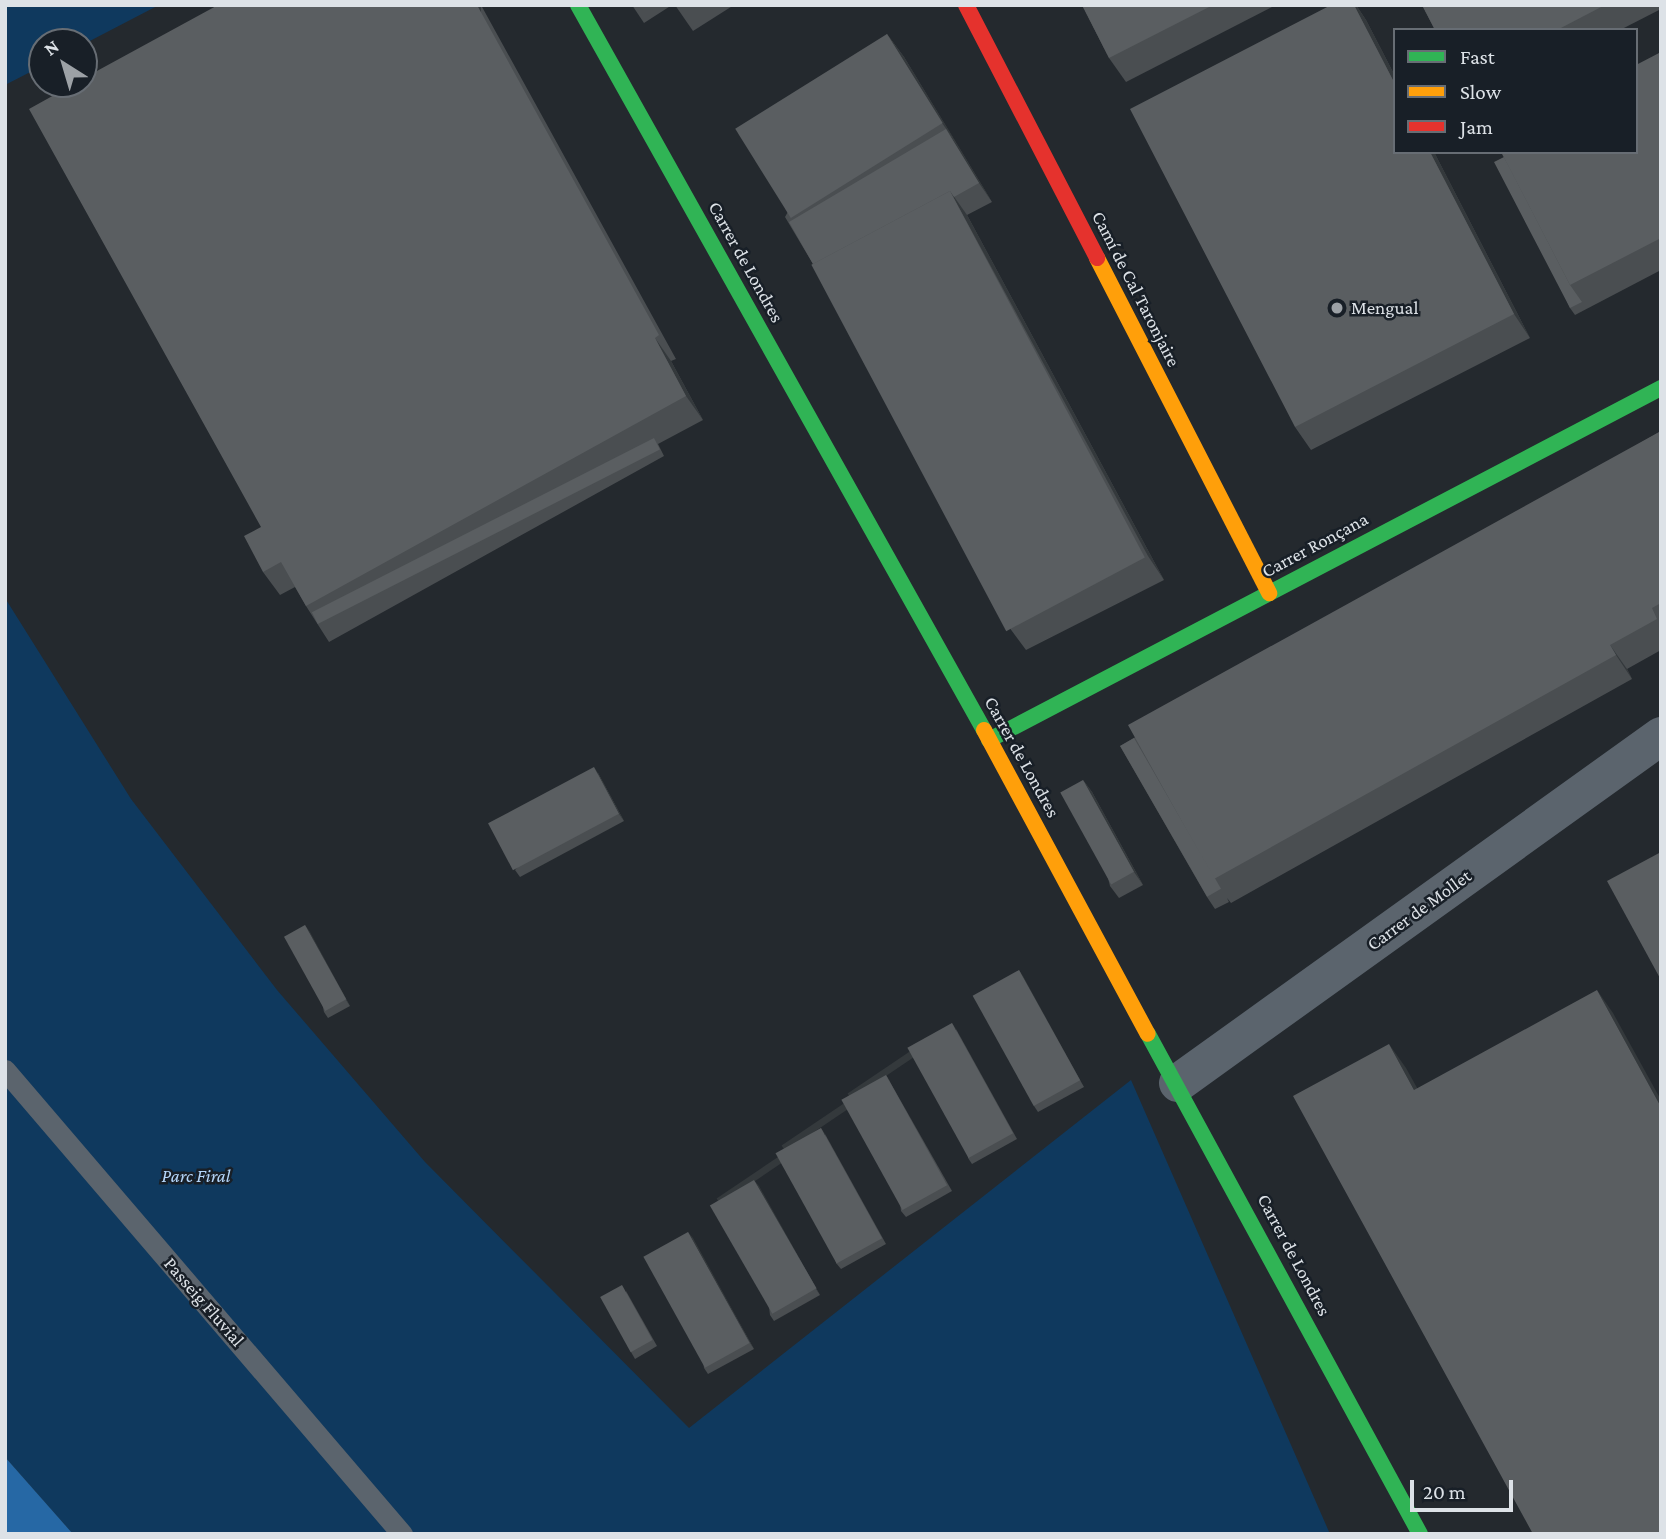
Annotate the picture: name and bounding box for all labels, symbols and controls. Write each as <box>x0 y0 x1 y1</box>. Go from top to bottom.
north arrow <box>28 28 98 98</box>
legend <box>1393 28 1638 154</box>
text: N <box>40 35 63 60</box>
text: Fast <box>1460 45 1495 69</box>
text: Slow <box>1460 80 1501 104</box>
text: Jam <box>1460 115 1493 139</box>
street label: Carrer de Londres <box>703 197 789 327</box>
street label: Camí de Cal Taronjaire <box>1087 207 1185 371</box>
place label: Mengual <box>1351 297 1418 319</box>
marker: Mengual <box>1329 300 1345 316</box>
street label: Carrer Ronçana <box>1258 507 1372 583</box>
street label: Carrer de Londres <box>979 692 1065 822</box>
street label: Carrer de Mollet <box>1362 865 1476 955</box>
park label: Parc Firal <box>162 1165 230 1187</box>
street label: Carrer de Londres <box>1252 1190 1336 1320</box>
street label: Passeig Fluvial <box>159 1253 249 1351</box>
scale bar <box>1414 1466 1517 1510</box>
text: 20 m <box>1423 1480 1466 1504</box>

